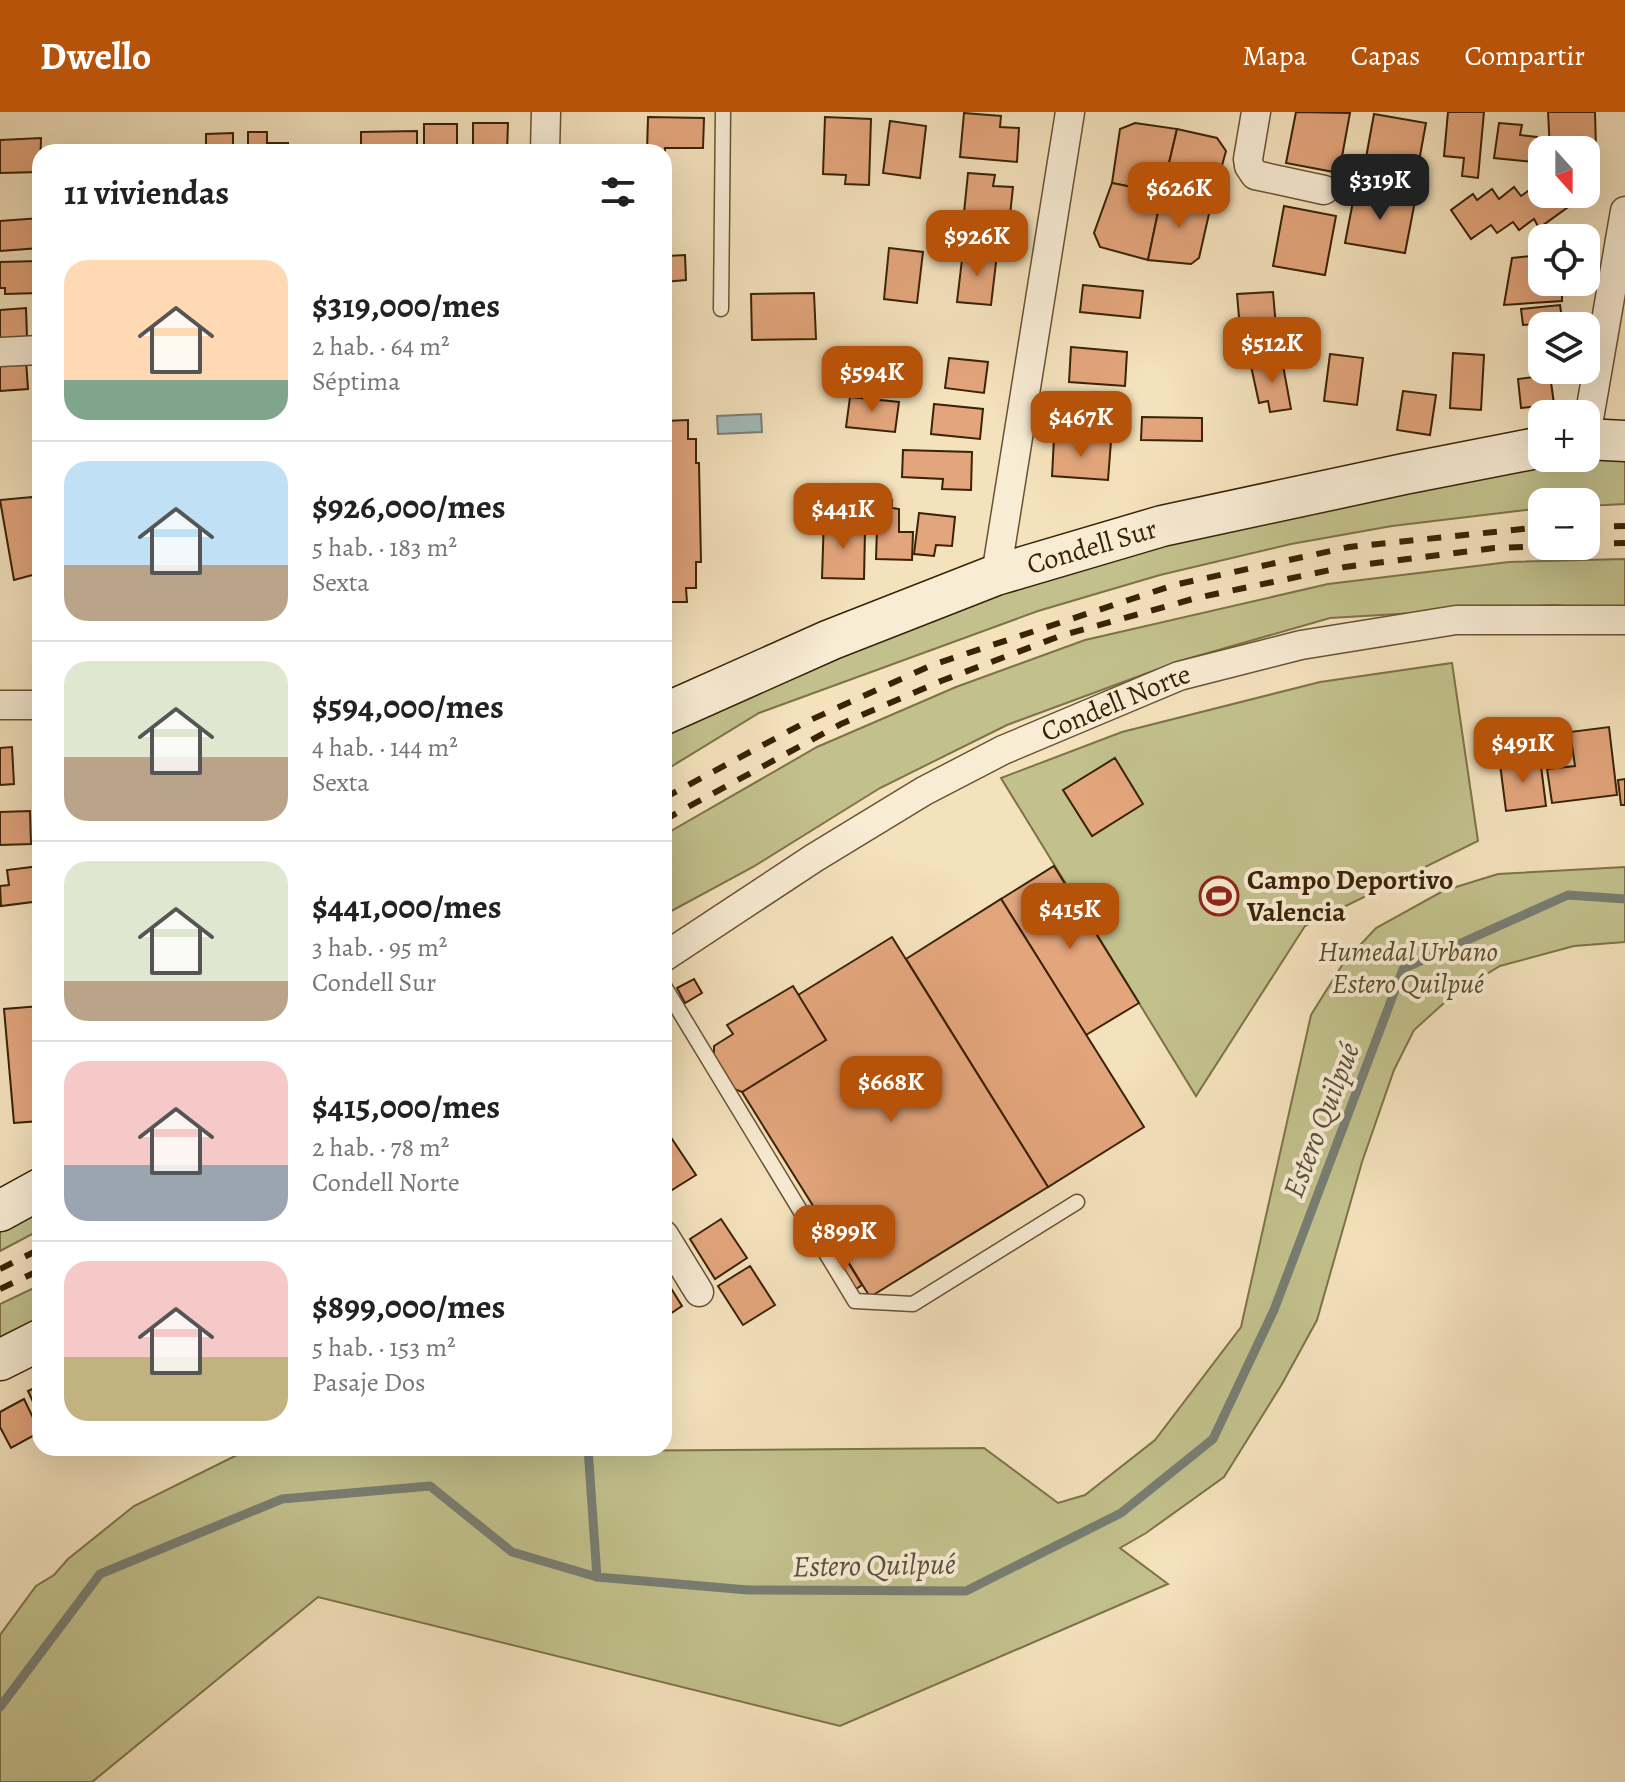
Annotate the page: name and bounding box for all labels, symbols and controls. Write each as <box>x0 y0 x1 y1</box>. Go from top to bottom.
text: Dwello <box>40 30 151 82</box>
text: Mapa <box>1242 37 1307 75</box>
text: Capas <box>1351 37 1420 75</box>
text: Compartir <box>1464 37 1585 75</box>
north arrow <box>1528 136 1600 208</box>
map controls <box>1528 136 1600 560</box>
pin: $319K <box>1324 154 1436 222</box>
pin: $626K <box>1123 162 1235 230</box>
text: $319K <box>1349 162 1411 197</box>
text: 11 viviendas <box>64 169 229 216</box>
icon: filters <box>596 170 640 214</box>
text: $626K <box>1146 170 1212 205</box>
pin: $926K <box>921 210 1033 278</box>
text: $926K <box>944 218 1010 253</box>
button: locate <box>1528 224 1600 296</box>
text: $319,000/mes <box>312 282 500 329</box>
icon: home <box>128 292 224 388</box>
button: layers <box>1528 312 1600 384</box>
pin: $512K <box>1216 317 1328 385</box>
text: $512K <box>1241 325 1303 360</box>
text: 2 hab. · 64 m² <box>312 329 450 364</box>
pin: $594K <box>816 346 928 414</box>
text: $594K <box>840 354 904 389</box>
text: Séptima <box>312 364 400 399</box>
pin: $467K <box>1025 391 1137 459</box>
text: $467K <box>1049 399 1113 434</box>
button: + <box>1528 400 1600 472</box>
text: $926,000/mes <box>312 483 506 530</box>
pin: $441K <box>787 483 899 551</box>
button: − <box>1528 488 1600 560</box>
text: $441K <box>812 491 874 526</box>
icon: home <box>128 493 224 589</box>
street label: Condell Sur <box>1022 509 1162 584</box>
text: 5 hab. · 183 m² <box>312 530 457 565</box>
text: Sexta <box>312 565 369 600</box>
street label: Condell Norte <box>1035 655 1194 751</box>
text: $594,000/mes <box>312 683 504 730</box>
icon: home <box>128 693 224 789</box>
pin: $491K <box>1467 717 1579 785</box>
text: $491K <box>1492 725 1554 760</box>
text: 4 hab. · 144 m² <box>312 730 458 765</box>
text: Sexta <box>312 765 369 800</box>
place label: Campo Deportivo Valencia <box>1246 861 1453 931</box>
sports icon: Campo Deportivo Valencia <box>1198 875 1240 917</box>
text: $441,000/mes <box>312 883 502 930</box>
pin: $415K <box>1014 883 1126 951</box>
text: $415K <box>1039 891 1101 926</box>
icon: home <box>128 893 224 989</box>
text: 3 hab. · 95 m² <box>312 930 447 965</box>
park label: Humedal Urbano Estero Quilpué <box>1318 933 1498 1003</box>
text: Condell Sur <box>312 965 436 1000</box>
water label: Estero Quilpué <box>1273 1037 1369 1203</box>
pin: $668K <box>835 1056 947 1124</box>
text: $668K <box>858 1064 924 1099</box>
text: $415,000/mes <box>312 1083 500 1130</box>
icon: home <box>128 1093 224 1189</box>
text: 2 hab. · 78 m² <box>312 1130 449 1165</box>
text: Condell Norte <box>312 1165 460 1200</box>
pin: $899K <box>788 1205 900 1273</box>
text: $899K <box>811 1213 877 1248</box>
text: $899,000/mes <box>312 1283 505 1330</box>
icon: home <box>128 1293 224 1389</box>
text: 5 hab. · 153 m² <box>312 1330 456 1365</box>
text: Pasaje Dos <box>312 1365 425 1400</box>
water label: Estero Quilpué <box>792 1544 956 1586</box>

